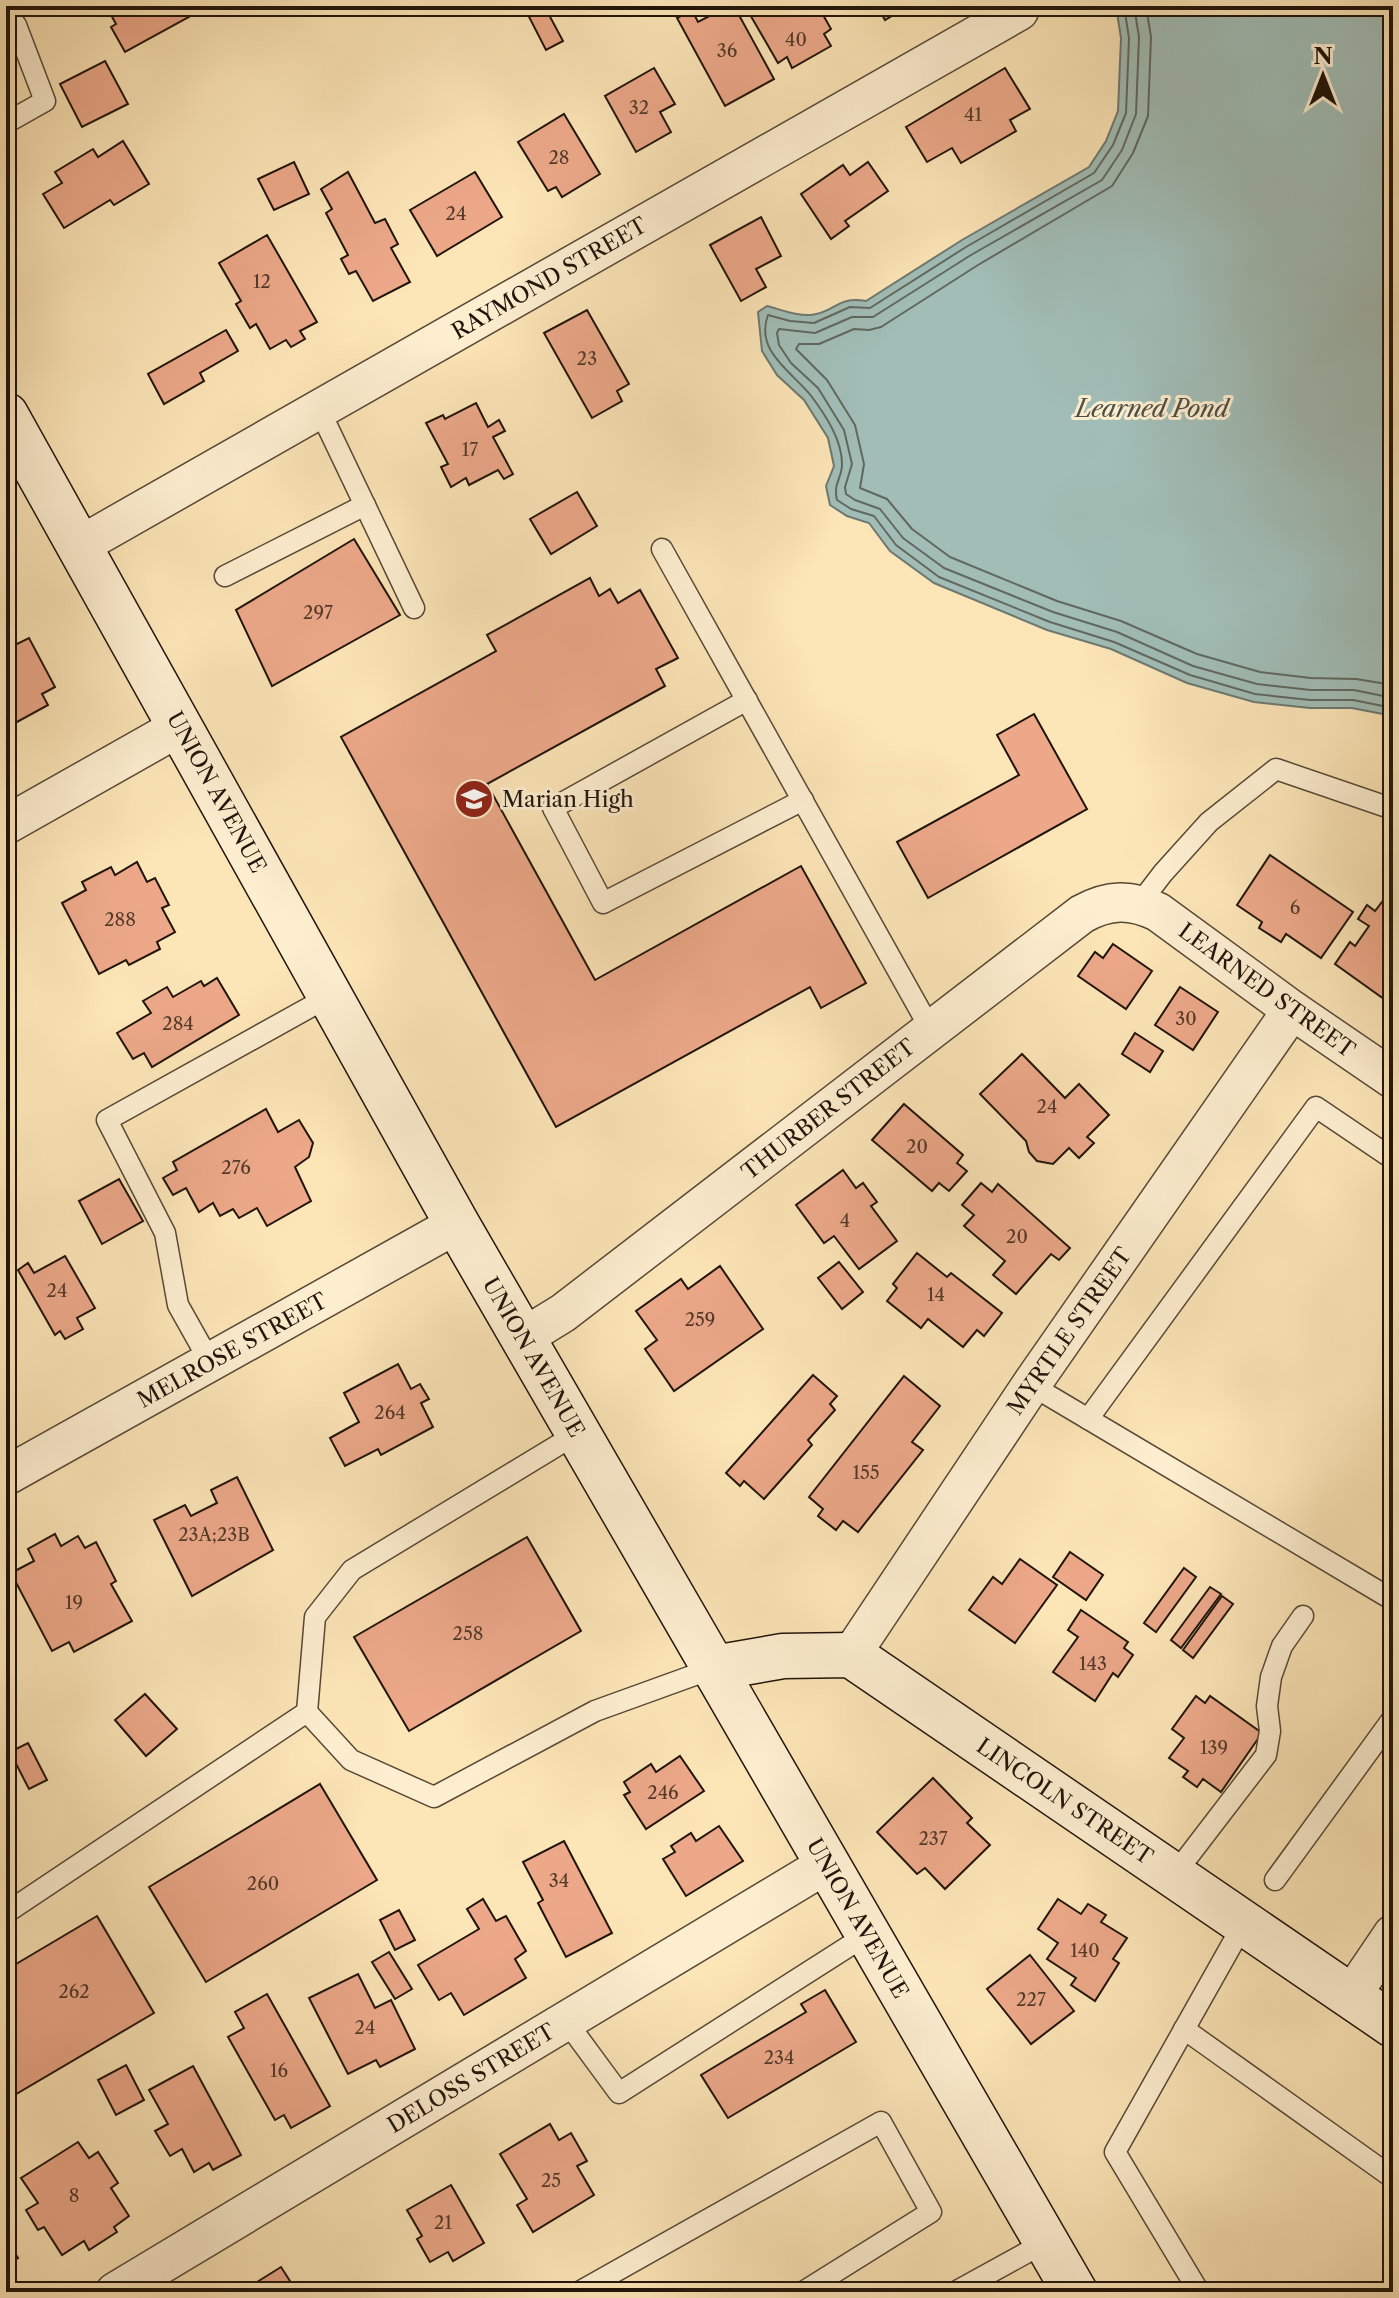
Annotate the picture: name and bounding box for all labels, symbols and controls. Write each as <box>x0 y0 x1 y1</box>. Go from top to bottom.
house number: 40 <box>785 29 807 51</box>
north arrow <box>1283 36 1363 116</box>
house number: 36 <box>717 40 737 62</box>
text: N <box>1313 43 1333 70</box>
house number: 32 <box>629 97 649 119</box>
house number: 41 <box>964 104 982 126</box>
house number: 28 <box>548 147 570 169</box>
house number: 24 <box>446 203 466 225</box>
street label: RAYMOND STREET <box>447 211 652 345</box>
house number: 12 <box>253 271 271 293</box>
house number: 23 <box>577 348 597 370</box>
water label: Learned Pond <box>1073 394 1231 423</box>
house number: 17 <box>462 439 478 461</box>
house number: 297 <box>303 602 333 624</box>
street label: UNION AVENUE <box>161 707 272 878</box>
school or university icon: Marian High <box>453 778 495 820</box>
place label: Marian High <box>502 786 634 813</box>
house number: 6 <box>1290 897 1300 919</box>
house number: 288 <box>104 909 136 931</box>
street label: LEARNED STREET <box>1173 917 1361 1064</box>
house number: 30 <box>1175 1008 1197 1030</box>
house number: 284 <box>162 1013 194 1035</box>
street label: THURBER STREET <box>736 1033 921 1185</box>
house number: 24 <box>1037 1096 1057 1118</box>
house number: 20 <box>906 1136 928 1158</box>
house number: 276 <box>221 1157 251 1179</box>
house number: 4 <box>840 1210 850 1232</box>
house number: 20 <box>1006 1226 1028 1248</box>
street label: MYRTLE STREET <box>1002 1242 1138 1420</box>
street label: UNION AVENUE <box>477 1272 590 1442</box>
house number: 24 <box>47 1280 67 1302</box>
house number: 14 <box>927 1284 945 1306</box>
street label: MELROSE STREET <box>133 1287 332 1414</box>
house number: 259 <box>685 1309 715 1331</box>
house number: 264 <box>374 1402 406 1424</box>
house number: 155 <box>852 1462 880 1484</box>
house number: 23A;23B <box>178 1524 250 1546</box>
house number: 19 <box>65 1592 83 1614</box>
house number: 258 <box>453 1623 483 1645</box>
house number: 143 <box>1079 1653 1107 1675</box>
street label: LINCOLN STREET <box>971 1732 1158 1871</box>
house number: 139 <box>1200 1737 1228 1759</box>
house number: 246 <box>647 1782 679 1804</box>
house number: 237 <box>918 1828 948 1850</box>
street label: UNION AVENUE <box>801 1833 914 2003</box>
house number: 34 <box>549 1870 569 1892</box>
house number: 260 <box>247 1873 279 1895</box>
house number: 140 <box>1070 1940 1100 1962</box>
house number: 262 <box>58 1981 90 2003</box>
house number: 227 <box>1016 1989 1046 2011</box>
house number: 24 <box>355 2017 375 2039</box>
street label: DELOSS STREET <box>383 2018 560 2139</box>
house number: 234 <box>764 2047 794 2069</box>
house number: 16 <box>270 2060 288 2082</box>
house number: 25 <box>541 2170 561 2192</box>
house number: 8 <box>69 2185 79 2207</box>
house number: 21 <box>434 2212 452 2234</box>

